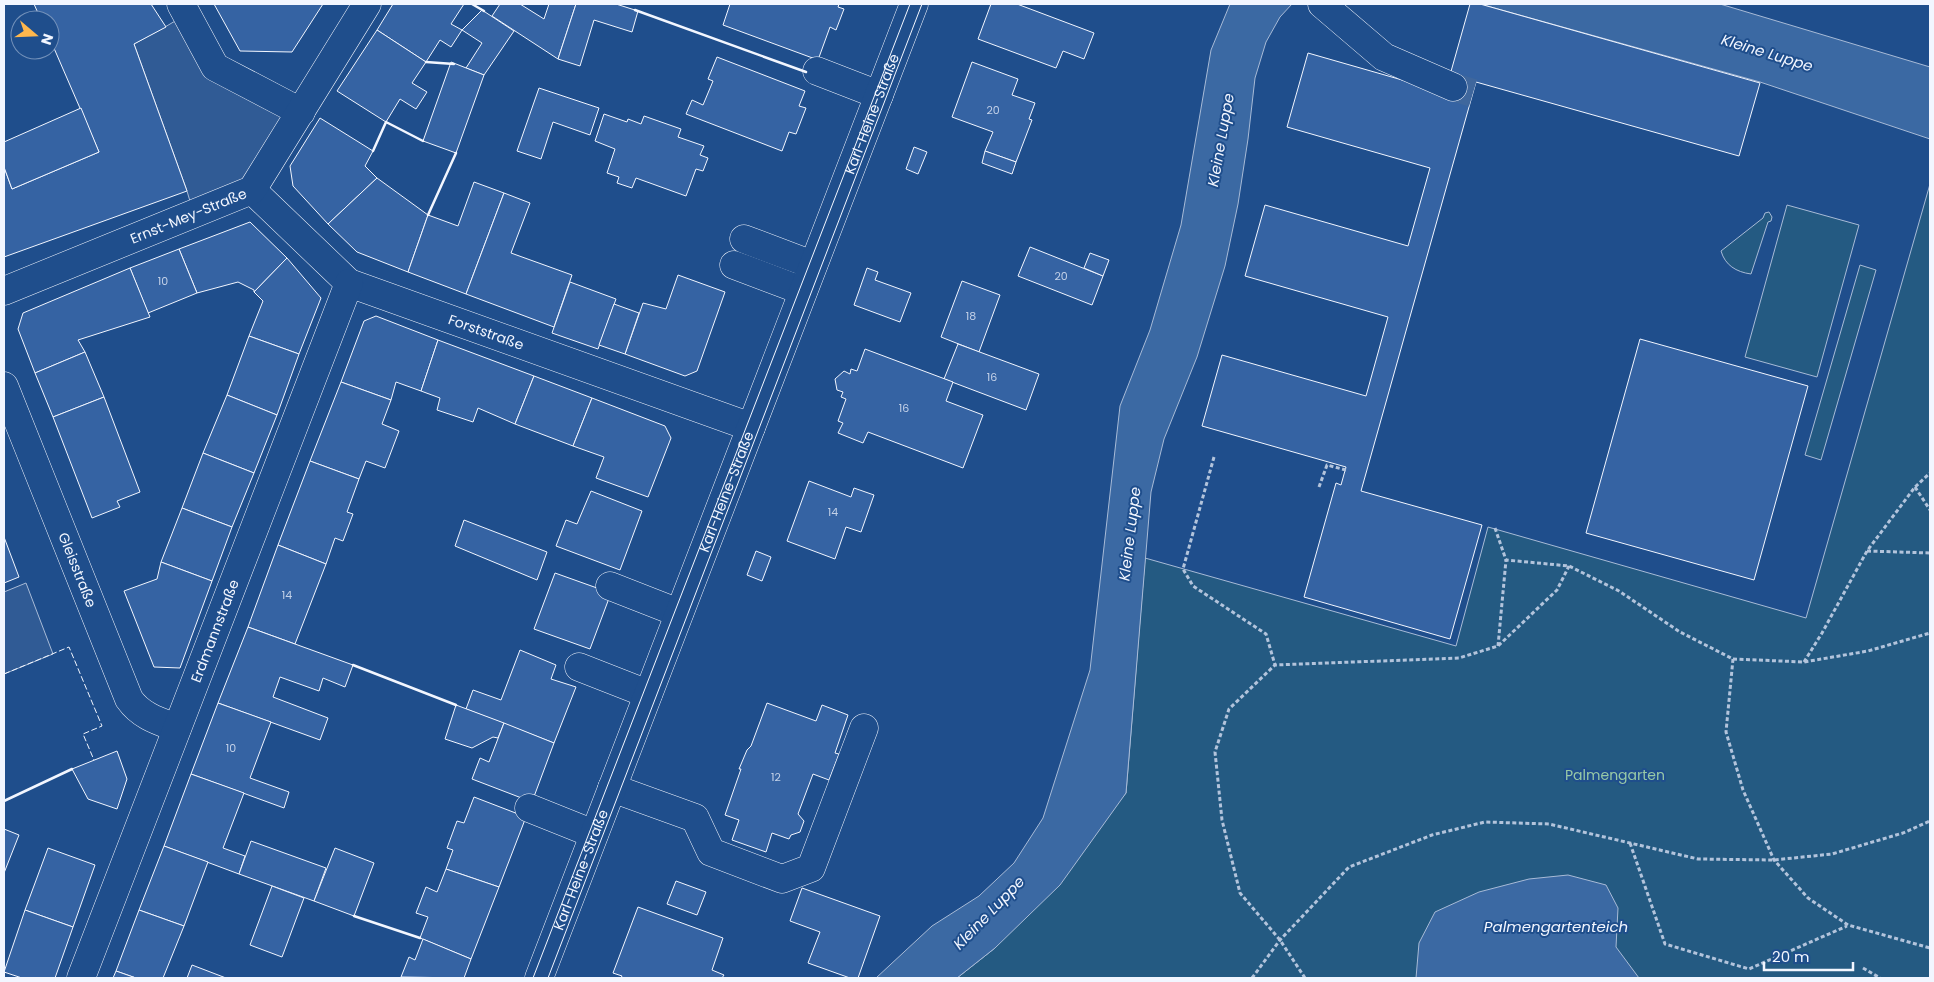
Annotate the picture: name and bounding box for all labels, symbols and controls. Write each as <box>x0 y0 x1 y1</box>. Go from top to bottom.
north arrow <box>10 10 60 60</box>
water label: Kleine Luppe <box>1719 29 1815 76</box>
text: N <box>36 31 58 47</box>
street label: Karl-Heine-Straße <box>839 50 904 177</box>
water label: Kleine Luppe <box>1202 91 1239 188</box>
house number: 20 <box>986 102 1000 118</box>
street label: Ernst-Mey-Straße <box>127 183 250 249</box>
house number: 20 <box>1054 268 1068 284</box>
house number: 10 <box>158 273 168 289</box>
house number: 18 <box>966 308 976 324</box>
street label: Forststraße <box>446 309 527 355</box>
house number: 16 <box>987 369 997 385</box>
house number: 16 <box>899 400 909 416</box>
street label: Karl-Heine-Straße <box>694 428 759 555</box>
water label: Kleine Luppe <box>1113 486 1146 582</box>
house number: 14 <box>828 504 838 520</box>
street label: Gleisstraße <box>53 529 102 611</box>
street label: Erdmannstraße <box>186 576 244 685</box>
house number: 14 <box>282 587 292 603</box>
house number: 10 <box>226 740 236 756</box>
park label: Palmengarten <box>1565 765 1665 785</box>
house number: 12 <box>771 769 781 785</box>
street label: Karl-Heine-Straße <box>548 806 613 933</box>
water label: Kleine Luppe <box>948 871 1029 954</box>
water label: Palmengartenteich <box>1484 916 1628 937</box>
scale bar <box>1764 940 1853 972</box>
text: 20 m <box>1772 946 1810 967</box>

